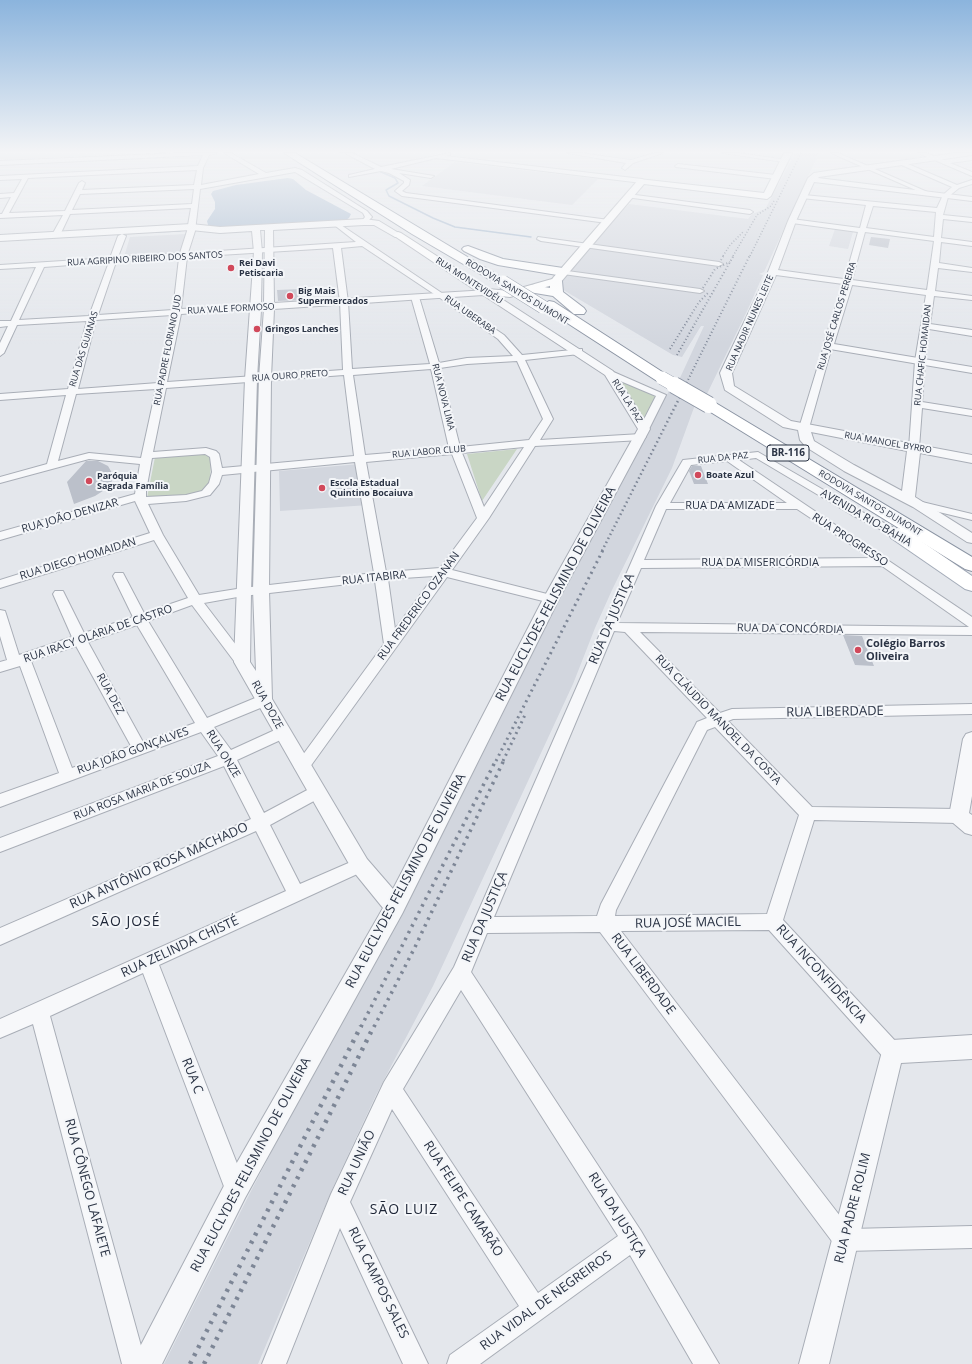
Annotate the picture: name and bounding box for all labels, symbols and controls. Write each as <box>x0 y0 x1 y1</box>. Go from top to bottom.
street label: RUA AGRIPINO RIBEIRO DOS SANTOS <box>67 250 223 268</box>
street label: RUA MONTEVIDÉU <box>433 255 505 307</box>
street label: RODOVIA SANTOS DUMONT <box>463 257 571 327</box>
place label: Rei Davi Petiscaria <box>239 258 283 279</box>
street label: RUA JOSÉ CARLOS PEREIRA <box>815 261 859 371</box>
marker: Rei Davi Petiscaria <box>226 263 236 273</box>
street label: RUA NADIR NUNES LEITE <box>724 273 776 373</box>
place label: Big Mais Supermercados <box>298 286 368 307</box>
marker: Big Mais Supermercados <box>285 291 295 301</box>
street label: RUA UBERABA <box>442 293 498 337</box>
street label: RUA PADRE FLORIANO JUD <box>152 294 184 406</box>
street label: RUA VALE FORMOSO <box>187 301 275 317</box>
street label: RUA CHAFIC HOMAIDAN <box>912 304 934 406</box>
street label: RUA DAS GUIANAS <box>67 310 101 388</box>
marker: Gringos Lanches <box>252 324 262 334</box>
place label: Gringos Lanches <box>265 324 339 334</box>
street label: RUA NOVA LIMA <box>429 363 457 431</box>
street label: RUA OURO PRETO <box>251 368 329 384</box>
street label: RUA LA PAZ <box>609 377 645 425</box>
street label: RUA MANOEL BYRRO <box>843 430 933 456</box>
street label: RUA LABOR CLUB <box>392 443 466 461</box>
road number: BR-116 <box>767 445 809 461</box>
street label: RUA DA PAZ <box>697 450 749 466</box>
street label: RODOVIA SANTOS DUMONT <box>816 468 924 538</box>
marker: Boate Azul <box>693 470 703 480</box>
place label: Boate Azul <box>706 470 754 480</box>
place label: Paróquia Sagrada Família <box>97 471 168 492</box>
marker: Paróquia Sagrada Família <box>84 476 94 486</box>
place label: Escola Estadual Quintino Bocaiuva <box>330 478 413 499</box>
marker: Escola Estadual Quintino Bocaiuva <box>317 483 327 493</box>
street label: RUA EUCLYDES FELISMINO DE OLIVEIRA <box>493 484 619 704</box>
street label: AVENIDA RIO-BAHIA <box>818 487 914 549</box>
street label: RUA JOÃO DENIZAR <box>20 496 120 536</box>
street label: RUA DA AMIZADE <box>685 499 775 513</box>
street label: RUA PROGRESSO <box>809 510 891 570</box>
street label: RUA DIEGO HOMAIDAN <box>18 535 138 583</box>
street label: RUA FREDERICO OZANAN <box>375 549 463 663</box>
street label: RUA DA MISERICÓRDIA <box>701 556 819 570</box>
street label: RUA ITABIRA <box>341 568 407 588</box>
street label: RUA DA JUSTIÇA <box>586 571 638 667</box>
street label: RUA IRACY OLARIA DE CASTRO <box>22 602 174 666</box>
street label: RUA DA CONCÓRDIA <box>737 621 843 637</box>
place label: Colégio Barros Oliveira <box>866 637 945 663</box>
marker: Colégio Barros Oliveira <box>853 645 863 655</box>
street label: RUA CLÁUDIO MANOEL DA COSTA <box>652 652 784 788</box>
street label: RUA DEZ <box>93 671 127 717</box>
street label: RUA DOZE <box>248 678 286 732</box>
street label: RUA LIBERDADE <box>786 703 884 721</box>
street label: RUA JOÃO GONÇALVES <box>75 725 191 777</box>
street label: RUA ONZE <box>203 728 243 780</box>
street label: RUA ROSA MARIA DE SOUZA <box>72 759 212 823</box>
street label: RUA EUCLYDES FELISMINO DE OLIVEIRA <box>343 771 469 991</box>
street label: RUA ANTÔNIO ROSA MACHADO <box>67 820 251 912</box>
street label: RUA DA JUSTIÇA <box>459 869 511 965</box>
street label: RUA ZELINDA CHISTÉ <box>119 913 241 981</box>
district label: SÃO JOSÉ <box>91 914 161 930</box>
street label: RUA JOSÉ MACIEL <box>635 914 741 932</box>
street label: RUA INCONFIDÊNCIA <box>773 921 869 1027</box>
street label: RUA LIBERDADE <box>607 930 679 1018</box>
street label: RUA EUCLYDES FELISMINO DE OLIVEIRA <box>188 1055 314 1275</box>
street label: RUA C <box>178 1056 206 1096</box>
street label: RUA CÔNEGO LAFAIETE <box>61 1117 113 1259</box>
street label: RUA UNIÃO <box>335 1128 379 1198</box>
street label: RUA FELIPE CAMARÃO <box>420 1138 506 1260</box>
street label: RUA PADRE ROLIM <box>832 1151 874 1265</box>
street label: RUA DA JUSTIÇA <box>585 1170 649 1260</box>
district label: SÃO LUIZ <box>370 1202 438 1218</box>
street label: RUA CAMPOS SALES <box>344 1225 412 1341</box>
street label: RUA VIDAL DE NEGREIROS <box>477 1248 615 1354</box>

